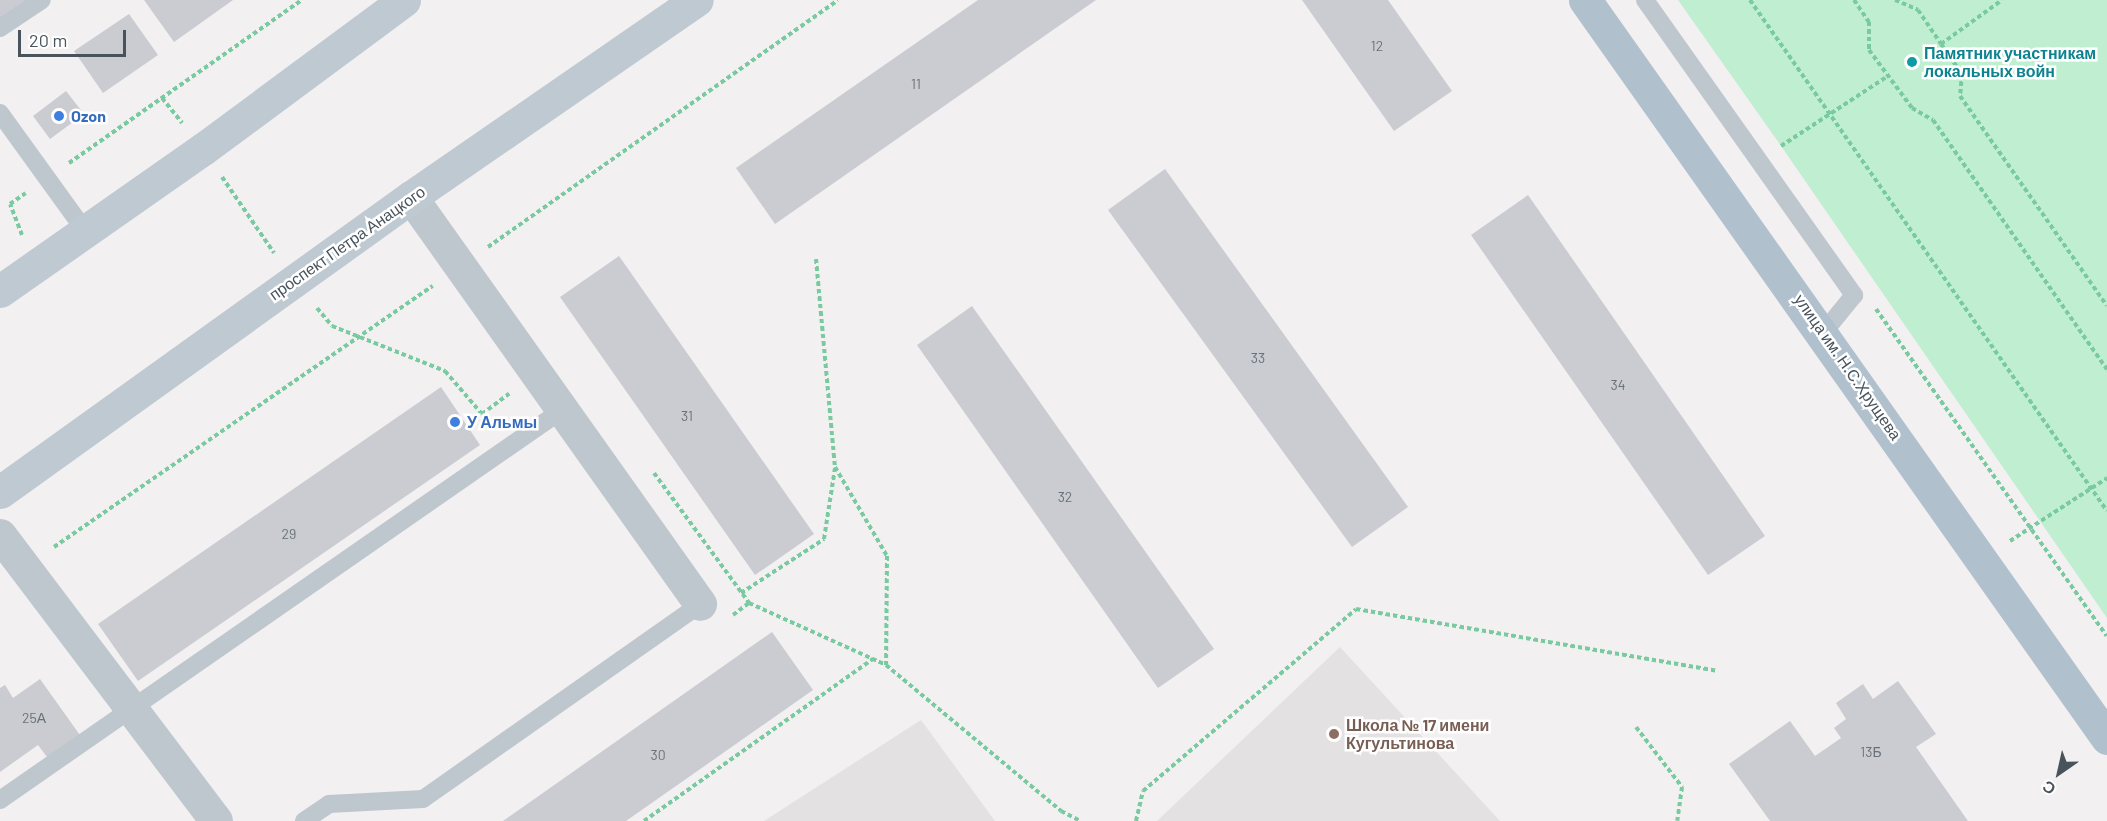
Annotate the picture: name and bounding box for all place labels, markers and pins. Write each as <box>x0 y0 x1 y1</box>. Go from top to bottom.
place label: Памятник участникам локальных войн <box>1924 43 2096 81</box>
marker: Памятник участникам локальных войн <box>1905 55 1919 69</box>
place label: Ozon <box>71 106 106 126</box>
marker: Ozon <box>52 109 66 123</box>
place label: У Альмы <box>467 412 537 432</box>
marker: У Альмы <box>448 415 462 429</box>
place label: Школа № 17 имени Кугультинова <box>1346 715 1489 753</box>
marker: Школа № 17 имени Кугультинова <box>1327 727 1341 741</box>

